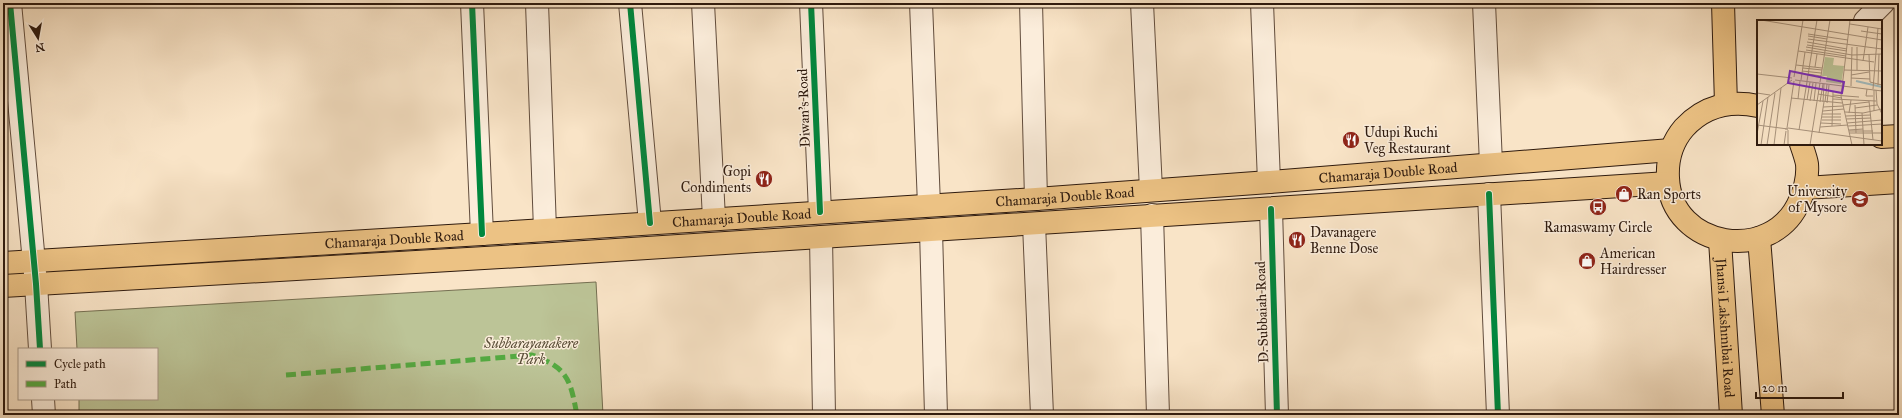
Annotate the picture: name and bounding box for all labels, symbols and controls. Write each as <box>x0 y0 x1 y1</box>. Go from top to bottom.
north arrow <box>18 18 58 58</box>
inset map <box>1757 20 1882 145</box>
text: N <box>33 40 46 55</box>
street label: Diwan's Road <box>794 68 814 148</box>
place label: Udupi Ruchi Veg Restaurant <box>1363 124 1451 157</box>
restaurant icon: Udupi Ruchi Veg Restaurant <box>1341 130 1361 150</box>
street label: Chamaraja Double Road <box>1318 159 1458 187</box>
place label: Gopi Condiments <box>681 163 751 196</box>
restaurant icon: Gopi Condiments <box>754 169 774 189</box>
street label: Chamaraja Double Road <box>995 183 1135 210</box>
place label: University of Mysore <box>1787 183 1847 216</box>
shop icon: Ran Sports <box>1614 184 1634 204</box>
place label: Ran Sports <box>1637 186 1701 203</box>
school or university icon: University of Mysore <box>1850 189 1870 209</box>
bus stop icon: Ramaswamy Circle <box>1588 197 1608 217</box>
street label: Chamaraja Double Road <box>672 205 812 230</box>
place label: Ramaswamy Circle <box>1544 219 1653 236</box>
place label: Davanagere Benne Dose <box>1310 224 1378 257</box>
street label: Chamaraja Double Road <box>324 227 464 252</box>
restaurant icon: Davanagere Benne Dose <box>1287 230 1307 250</box>
place label: American Hairdresser <box>1599 245 1667 278</box>
shop icon: American Hairdresser <box>1577 251 1597 271</box>
street label: Jhansi Lakshmibai Road <box>1712 256 1738 398</box>
street label: D. Subbaiah Road <box>1252 261 1272 363</box>
park label: Subbarayanakere Park <box>483 335 579 368</box>
legend <box>18 348 158 400</box>
text: Cycle path <box>54 357 106 371</box>
scale bar <box>1756 374 1843 400</box>
text: Path <box>54 377 77 391</box>
text: 20 m <box>1762 381 1788 395</box>

